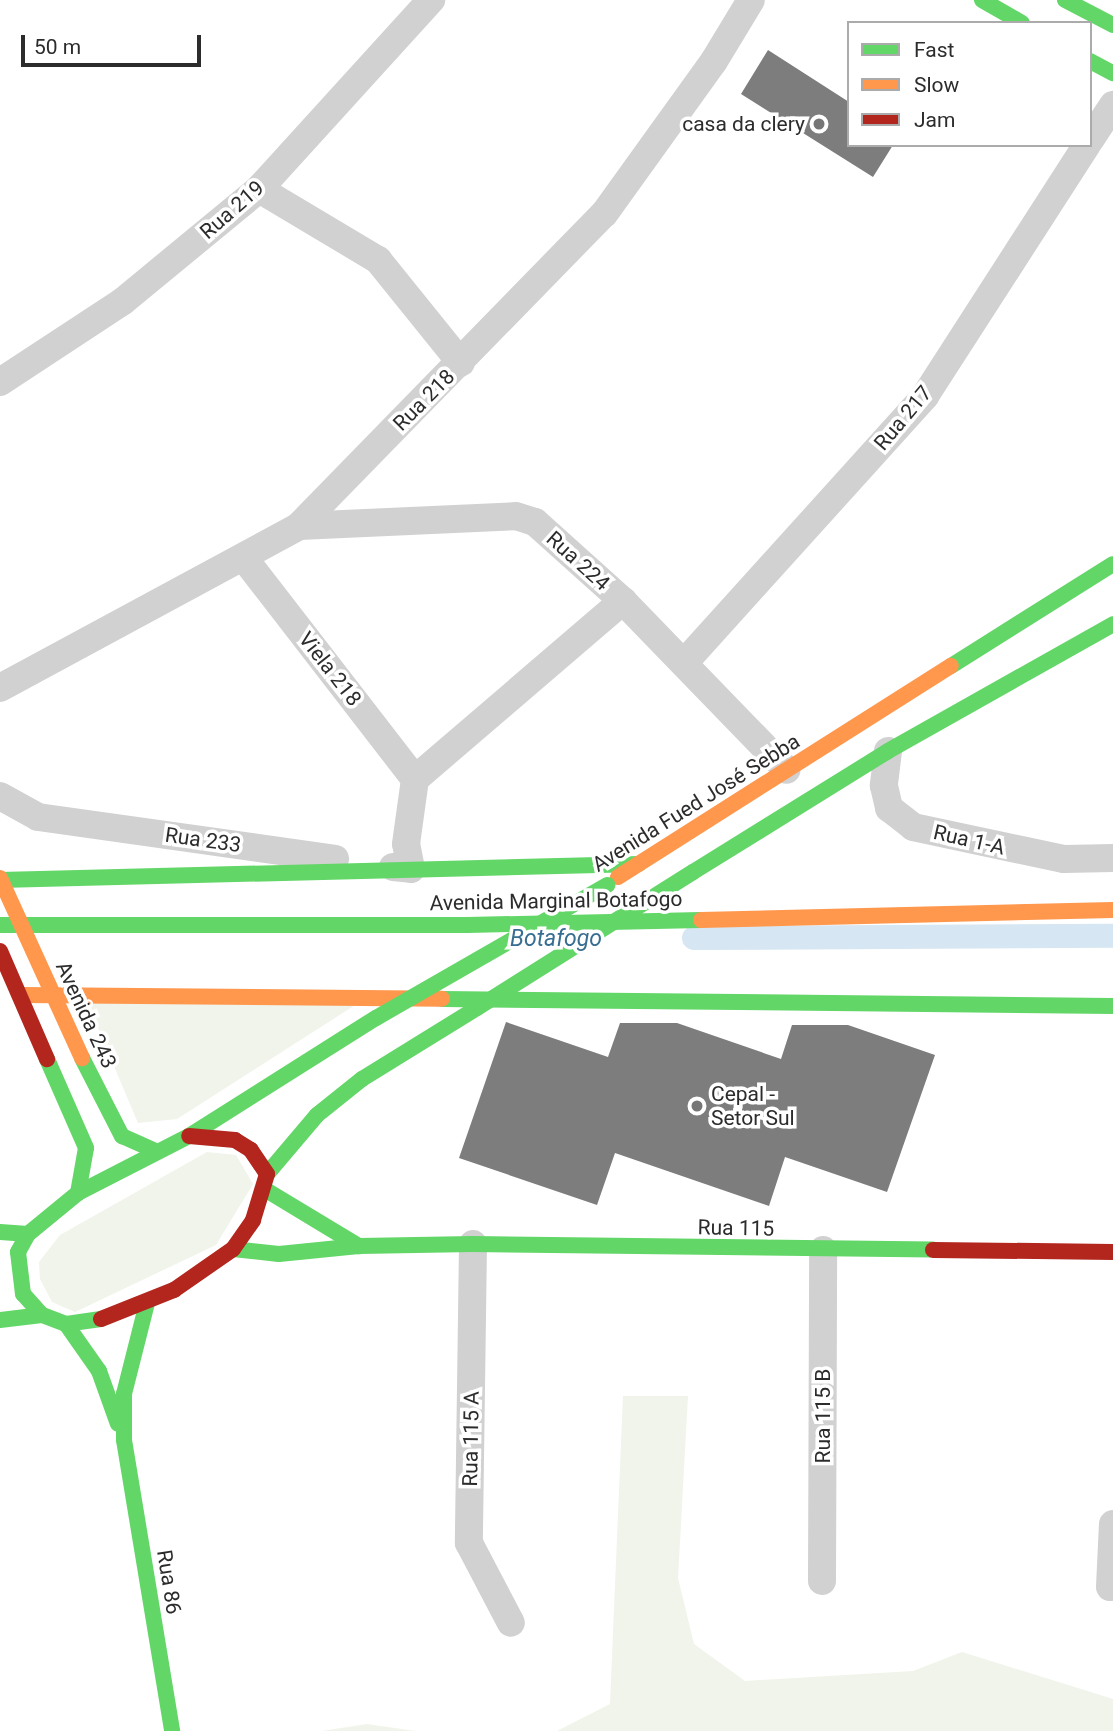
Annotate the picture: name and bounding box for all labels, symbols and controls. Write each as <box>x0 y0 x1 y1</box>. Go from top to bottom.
scale bar <box>24 21 205 65</box>
legend <box>847 21 1092 147</box>
text: 50 m <box>34 35 81 59</box>
text: Fast <box>914 38 954 62</box>
text: Slow <box>914 73 959 97</box>
text: Jam <box>914 108 955 132</box>
place label: casa da clery <box>682 111 805 137</box>
marker: casa da clery <box>811 116 827 132</box>
street label: Rua 219 <box>195 175 269 245</box>
street label: Rua 218 <box>388 364 460 436</box>
street label: Rua 217 <box>869 381 937 455</box>
street label: Rua 224 <box>541 526 615 596</box>
street label: Viela 218 <box>293 627 367 711</box>
street label: Avenida Fued José Sebba <box>588 729 804 877</box>
street label: Rua 1-A <box>931 820 1007 860</box>
street label: Rua 233 <box>163 822 243 858</box>
street label: Avenida Marginal Botafogo <box>429 886 683 916</box>
water label: Botafogo <box>510 925 602 953</box>
street label: Avenida 243 <box>50 958 122 1072</box>
place label: Cepal - Setor Sul <box>711 1081 795 1131</box>
marker: Cepal - Setor Sul <box>689 1098 705 1114</box>
street label: Rua 115 <box>698 1215 774 1241</box>
street label: Rua 115 B <box>810 1369 836 1463</box>
street label: Rua 115 A <box>458 1391 484 1487</box>
street label: Rua 86 <box>151 1548 187 1616</box>

